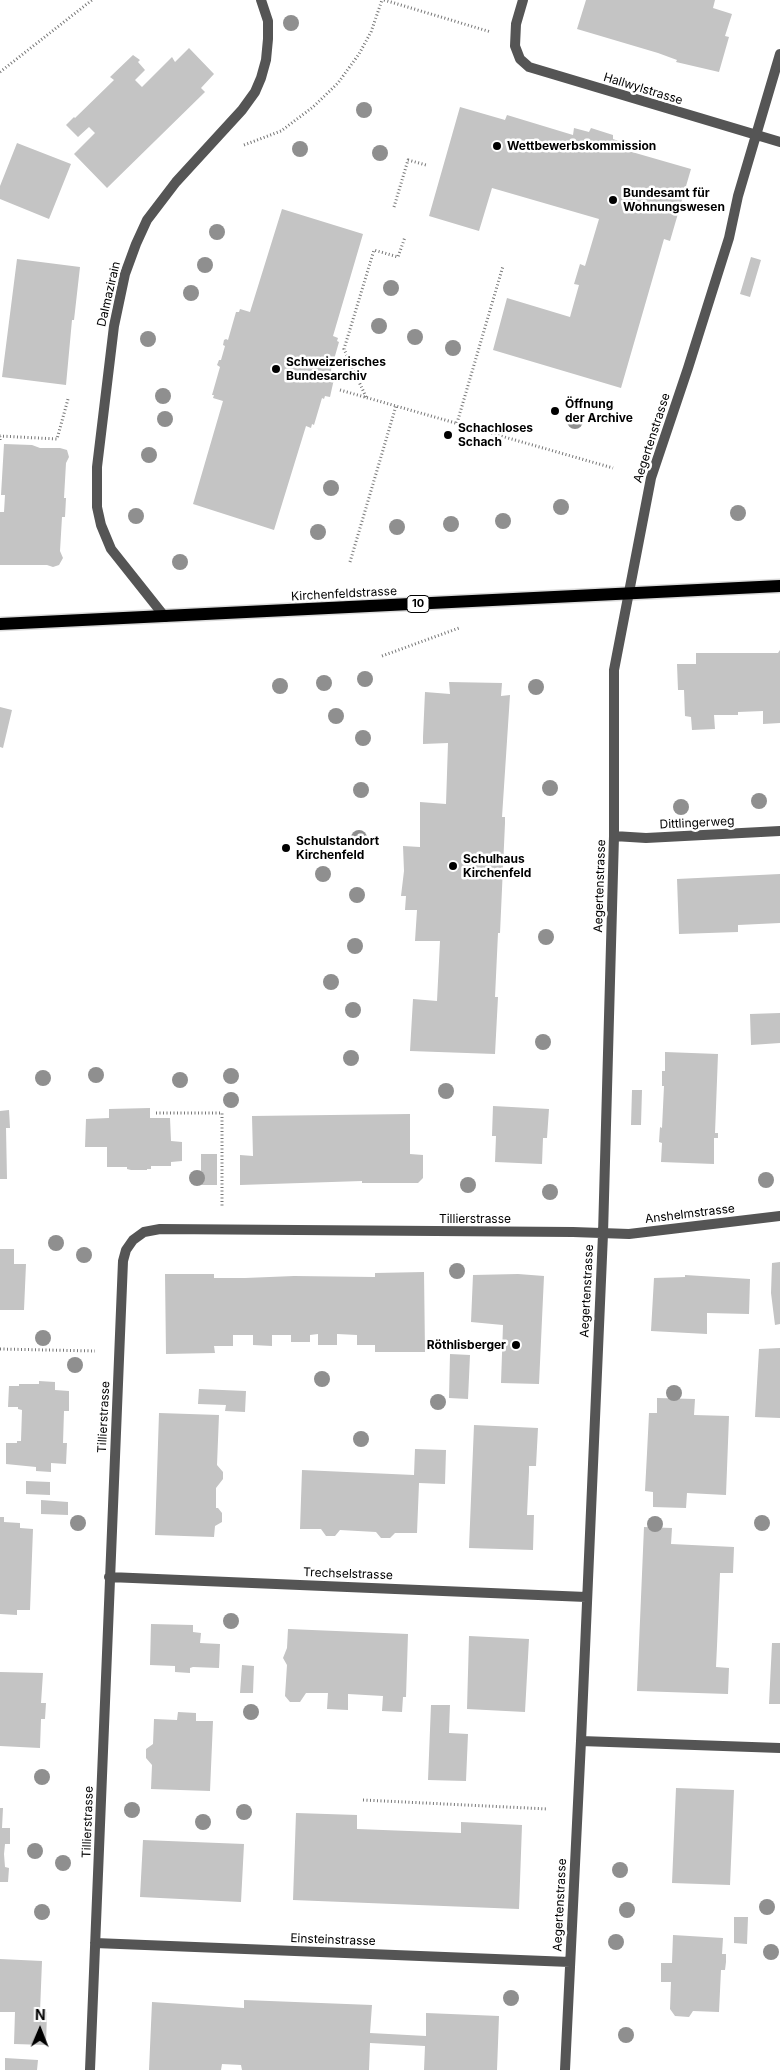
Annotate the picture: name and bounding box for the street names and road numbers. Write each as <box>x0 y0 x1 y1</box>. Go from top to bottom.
street label: Hallwylstrasse <box>602 70 684 108</box>
street label: Dalmazirain <box>95 260 123 328</box>
street label: Aegertenstrasse <box>631 391 673 485</box>
street label: Kirchenfeldstrasse <box>291 584 397 604</box>
road number: 10 <box>407 596 429 612</box>
street label: Dittlingerweg <box>659 814 735 832</box>
street label: Aegertenstrasse <box>591 839 609 933</box>
street label: Anshelmstrasse <box>644 1201 736 1227</box>
street label: Tillierstrasse <box>439 1212 511 1226</box>
street label: Aegertenstrasse <box>577 1244 597 1338</box>
street label: Tillierstrasse <box>95 1381 113 1453</box>
street label: Trechselstrasse <box>303 1565 393 1583</box>
street label: Tillierstrasse <box>80 1786 96 1858</box>
street label: Aegertenstrasse <box>550 1858 570 1952</box>
street label: Einsteinstrasse <box>290 1931 376 1949</box>

